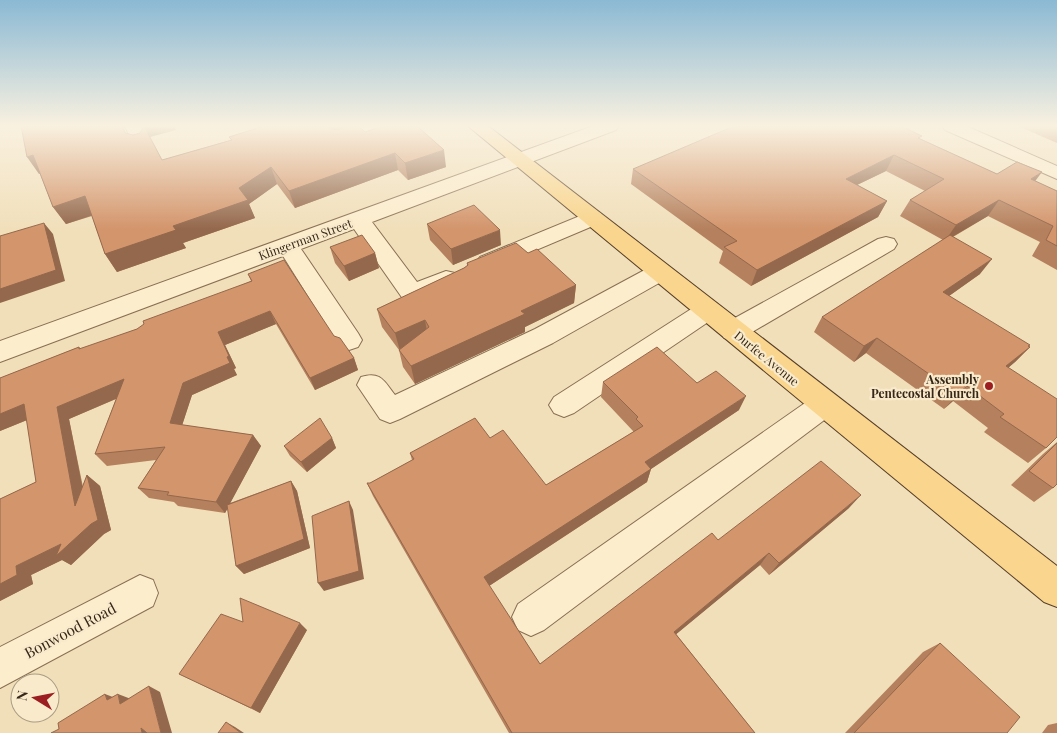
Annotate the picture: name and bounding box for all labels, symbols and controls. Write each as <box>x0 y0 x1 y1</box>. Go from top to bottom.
street label: Klingerman Street <box>256 214 355 263</box>
street label: Durfee Avenue <box>731 327 803 389</box>
place label: Assembly Pentecostal Church <box>871 371 980 401</box>
marker: Assembly Pentecostal Church <box>983 380 995 392</box>
street label: Bonwood Road <box>21 597 119 662</box>
north arrow <box>10 673 60 723</box>
text: N <box>11 689 32 702</box>

